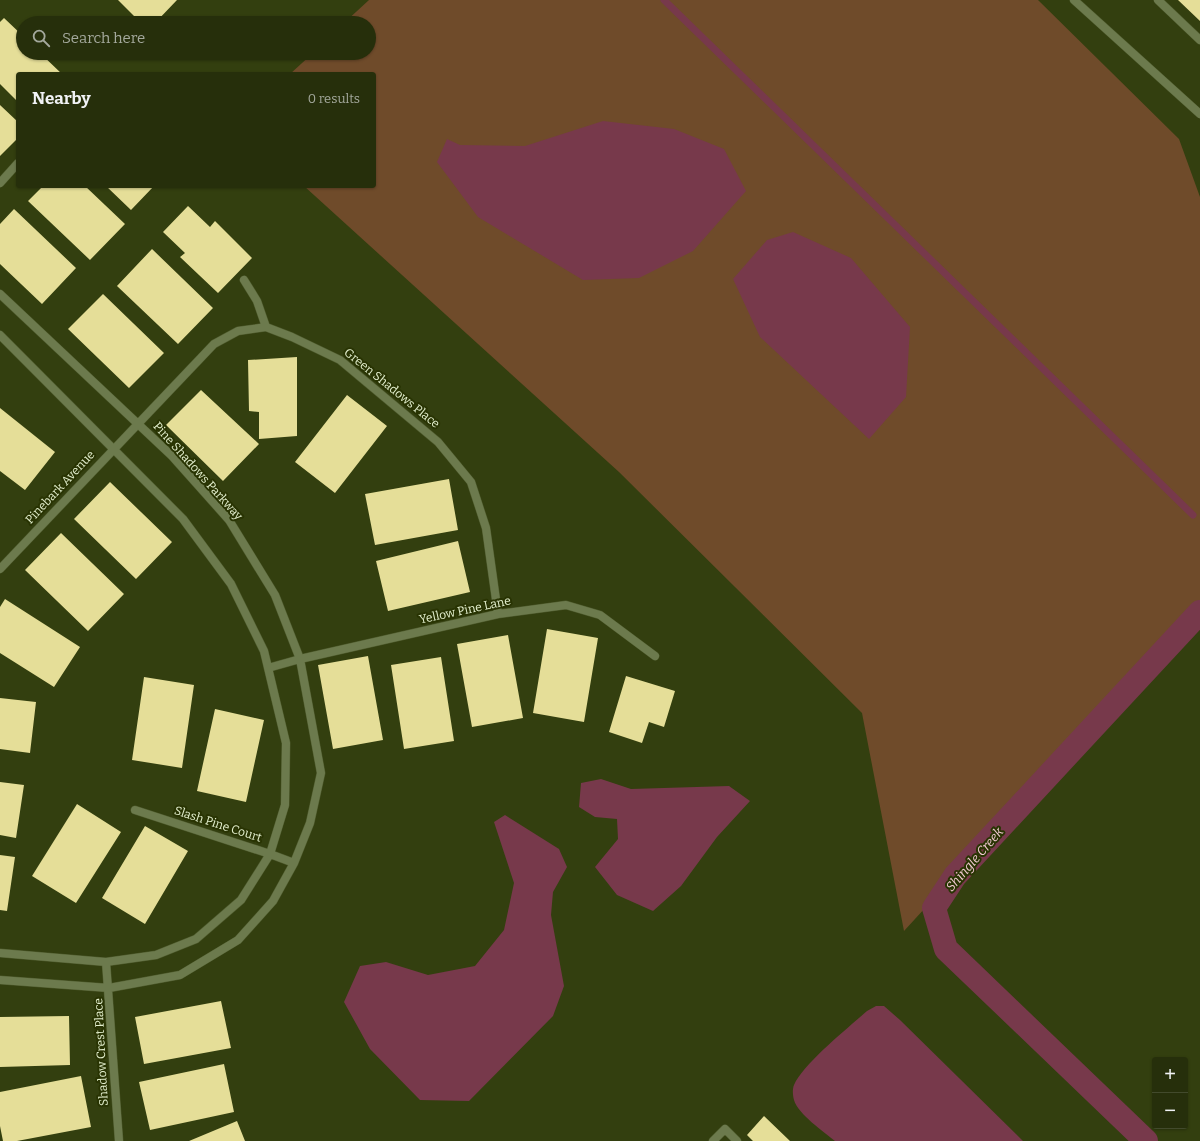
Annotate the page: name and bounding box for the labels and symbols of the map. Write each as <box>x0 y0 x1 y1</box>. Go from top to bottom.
street label: Green Shadows Place <box>341 345 443 431</box>
street label: Pine Shadows Parkway <box>150 419 246 523</box>
street label: Pinebark Avenue <box>23 448 97 526</box>
street label: Yellow Pine Lane <box>418 593 512 627</box>
street label: Slash Pine Court <box>172 803 264 845</box>
water label: Shingle Creek <box>943 824 1007 894</box>
street label: Shadow Crest Place <box>91 998 111 1106</box>

